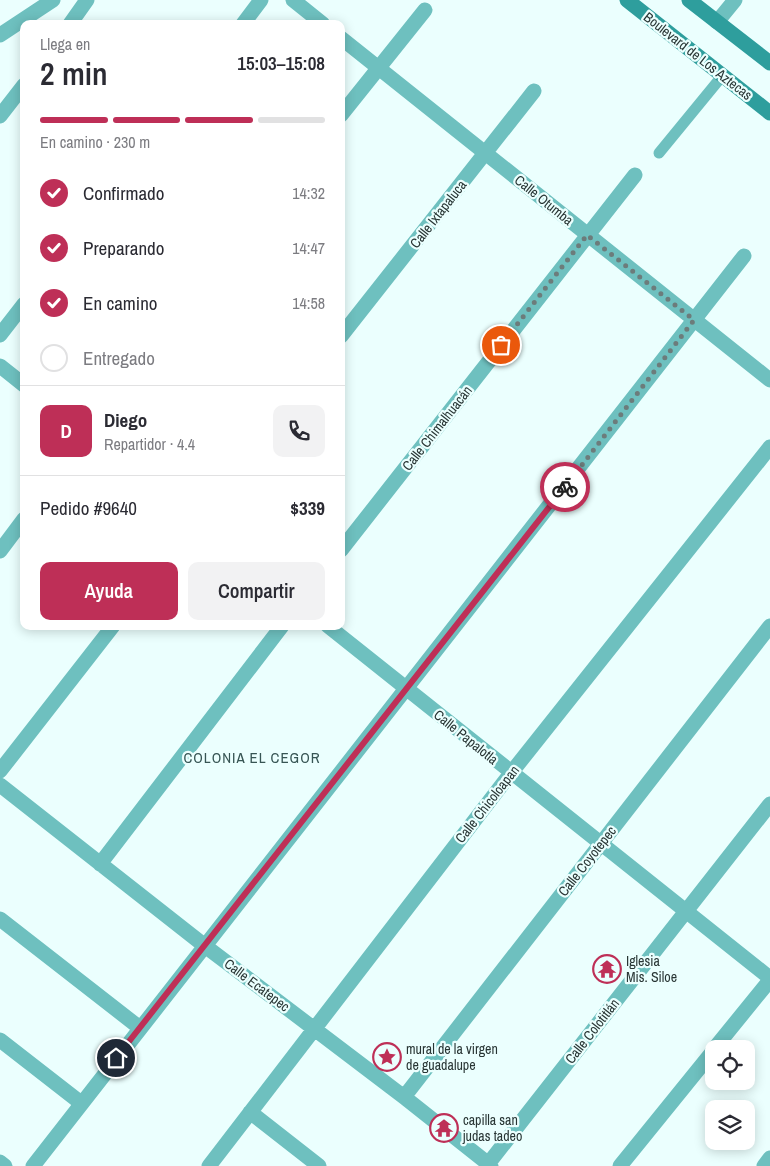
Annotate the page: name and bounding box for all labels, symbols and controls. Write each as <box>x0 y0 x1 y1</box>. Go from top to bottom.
street label: Boulevard de Los Aztecas <box>640 8 756 104</box>
text: Llega en <box>40 33 90 55</box>
text: 15:03–15:08 <box>237 50 325 76</box>
text: 2 min <box>40 52 108 95</box>
text: En camino · 230 m <box>40 131 150 153</box>
street label: Calle Otumba <box>511 171 577 229</box>
street label: Calle Ixtapaluca <box>406 176 471 252</box>
icon: check <box>40 179 68 207</box>
text: Confirmado <box>83 180 164 206</box>
text: 14:32 <box>292 182 325 204</box>
icon: check <box>40 234 68 262</box>
text: Preparando <box>83 235 164 261</box>
text: 14:47 <box>292 237 325 259</box>
icon: check <box>40 289 68 317</box>
text: En camino <box>83 290 157 316</box>
text: 14:58 <box>292 292 325 314</box>
pin <box>480 324 522 366</box>
icon: bag <box>487 331 515 359</box>
text: Entregado <box>83 345 155 371</box>
street label: Calle Chimalhuacán <box>398 382 476 474</box>
button: phone <box>273 405 325 457</box>
text: Diego <box>104 407 147 433</box>
text: D <box>60 418 72 444</box>
text: Repartidor · 4.4 <box>104 433 195 455</box>
courier <box>540 462 590 512</box>
icon: bike <box>551 473 579 501</box>
text: Pedido #9640 <box>40 495 137 521</box>
text: $339 <box>290 495 325 521</box>
button: Ayuda <box>40 562 178 620</box>
button: Compartir <box>188 562 325 620</box>
street label: Calle Papalotla <box>430 706 502 769</box>
district label: COLONIA EL CEGOR <box>183 747 321 768</box>
street label: Calle Chicoloapan <box>451 761 523 847</box>
street label: Calle Coyotepec <box>554 822 620 900</box>
place label: Iglesia Mis. Siloe <box>626 952 677 986</box>
temple icon: Iglesia Mis. Siloe <box>592 954 622 984</box>
street label: Calle Ecatepec <box>221 955 293 1016</box>
street label: Calle Colotitlán <box>561 995 623 1067</box>
pin <box>95 1037 137 1079</box>
place label: mural de la virgen de guadalupe <box>406 1040 498 1074</box>
map controls <box>705 1040 755 1150</box>
button: locate <box>705 1040 755 1090</box>
place icon: mural de la virgen de guadalupe <box>372 1042 402 1072</box>
icon: home <box>102 1044 130 1072</box>
button: layers <box>705 1100 755 1150</box>
place label: capilla san judas tadeo <box>462 1111 522 1145</box>
temple icon: capilla san judas tadeo <box>429 1113 459 1143</box>

